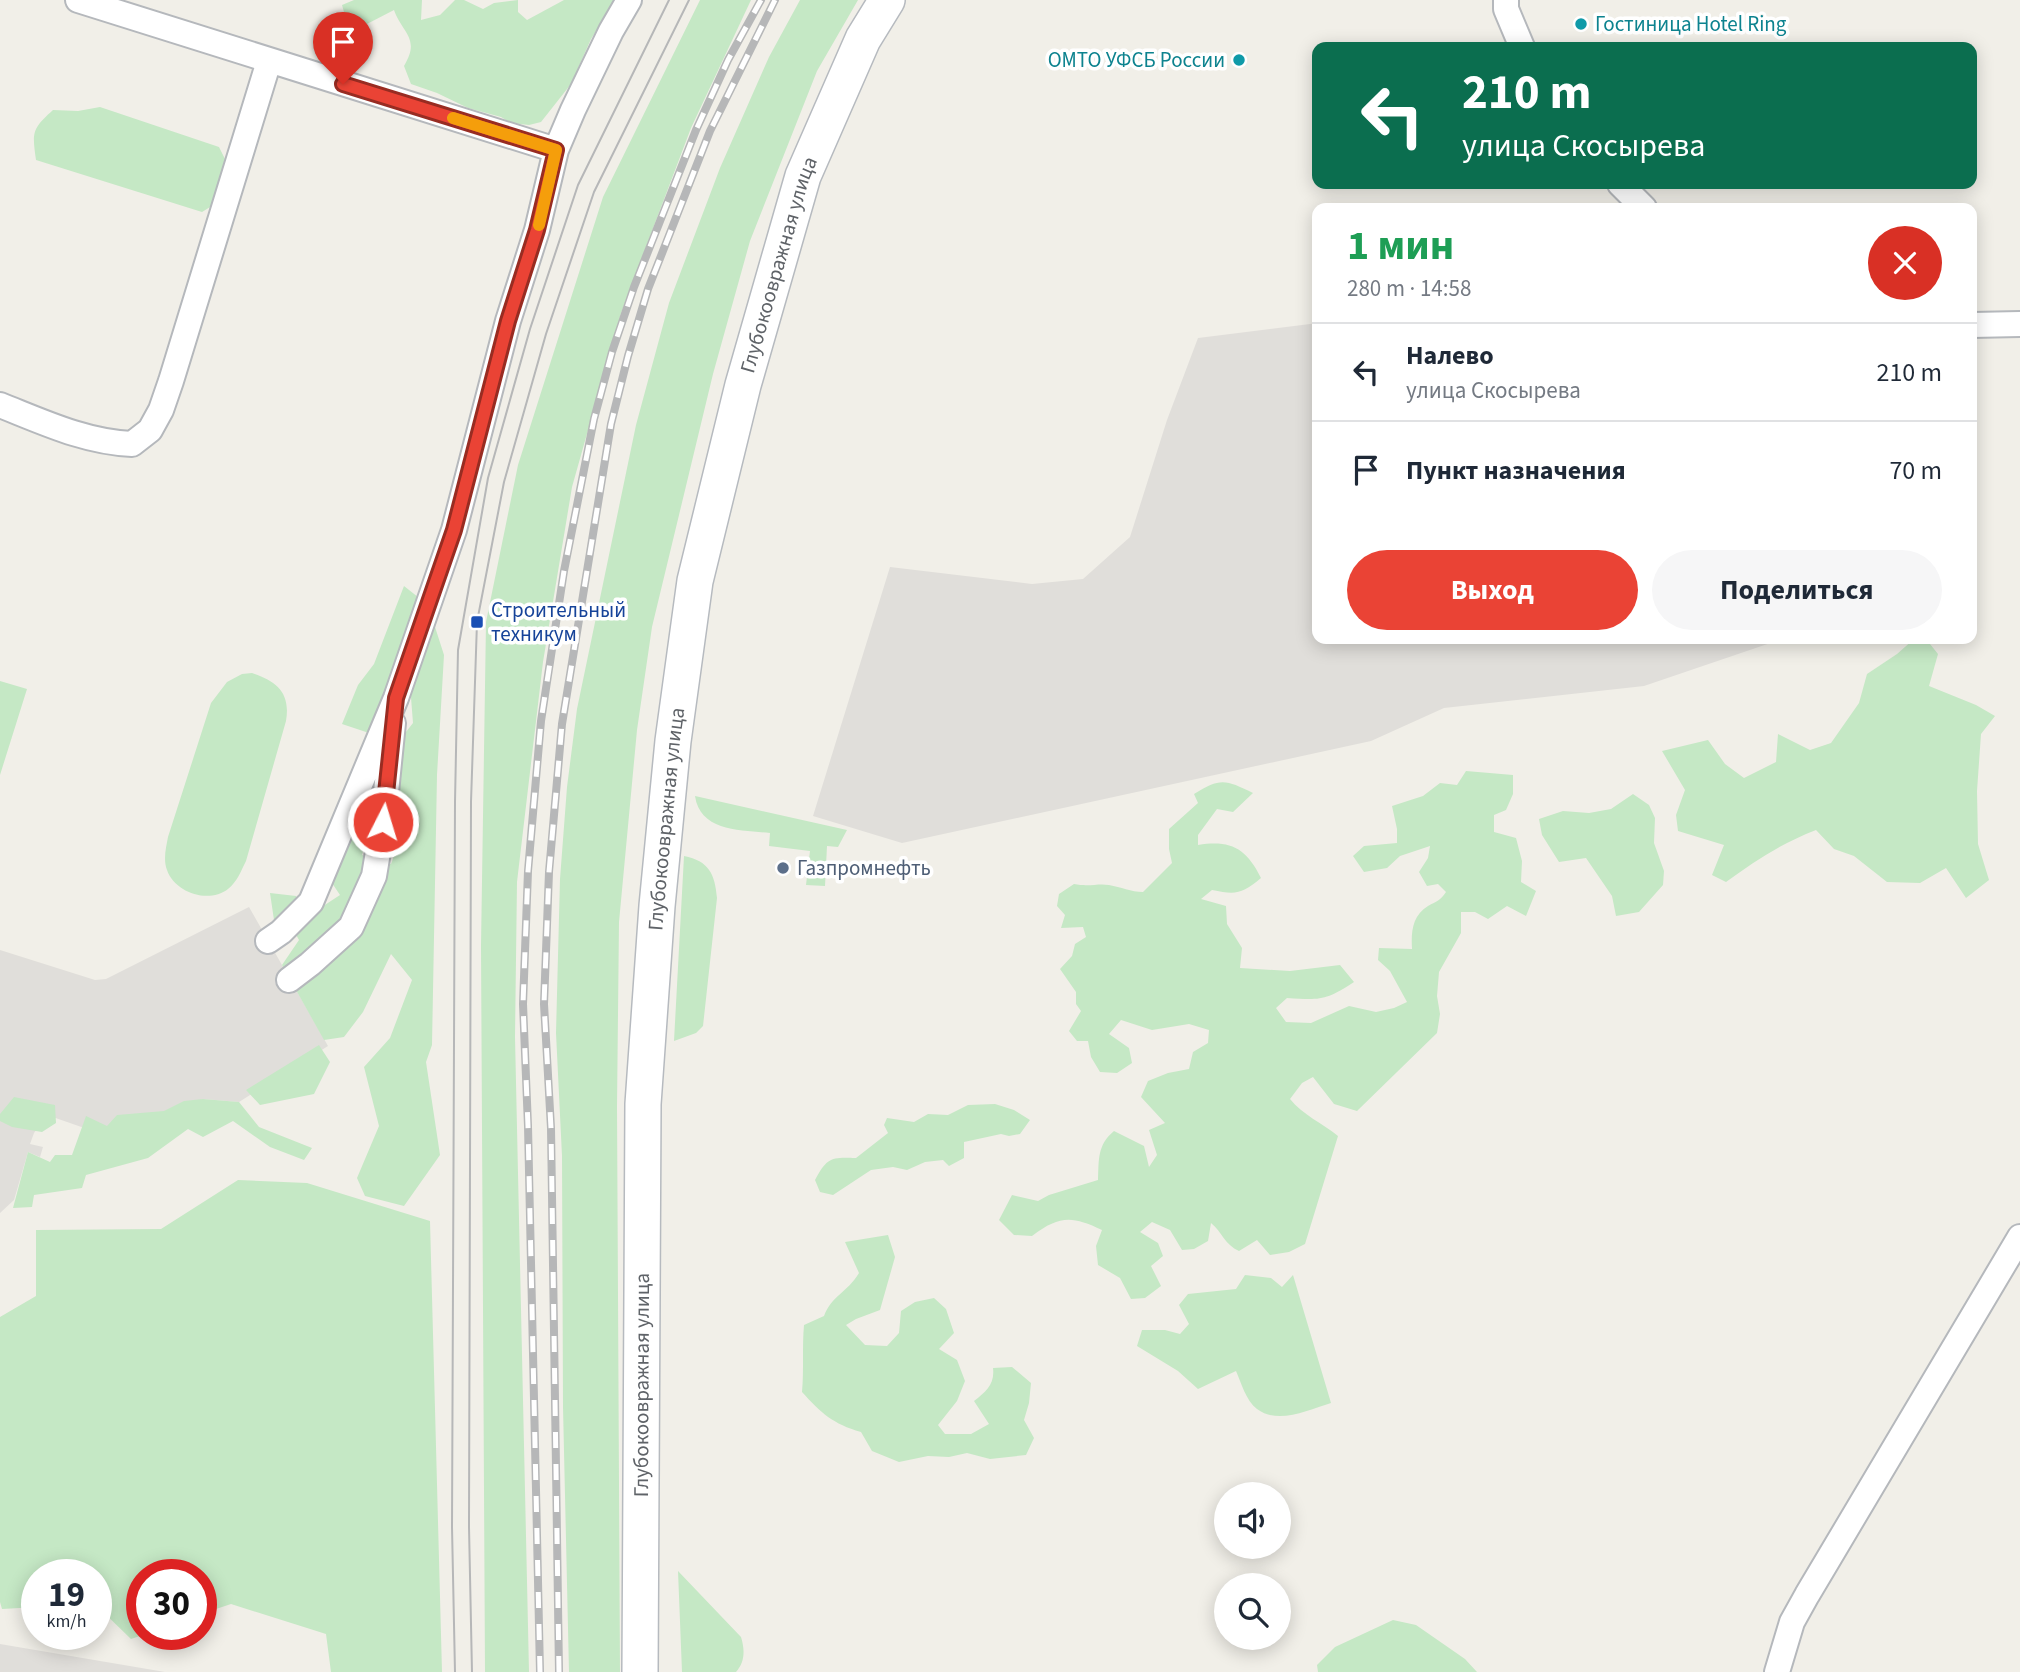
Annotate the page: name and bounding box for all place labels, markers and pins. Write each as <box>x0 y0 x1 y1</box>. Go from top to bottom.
place label: Гостиница Hotel Ring <box>1595 9 1787 39</box>
pin <box>313 12.0 373 84</box>
marker: Гостиница Hotel Ring <box>1573 16 1589 32</box>
place label: ОМТО УФСБ России <box>1048 45 1225 75</box>
marker: ОМТО УФСБ России <box>1231 52 1247 68</box>
place label: Строительный техникум <box>491 595 626 649</box>
marker: Строительный техникум <box>469 614 485 630</box>
place label: Газпромнефть <box>797 853 931 883</box>
marker: Газпромнефть <box>775 860 791 876</box>

